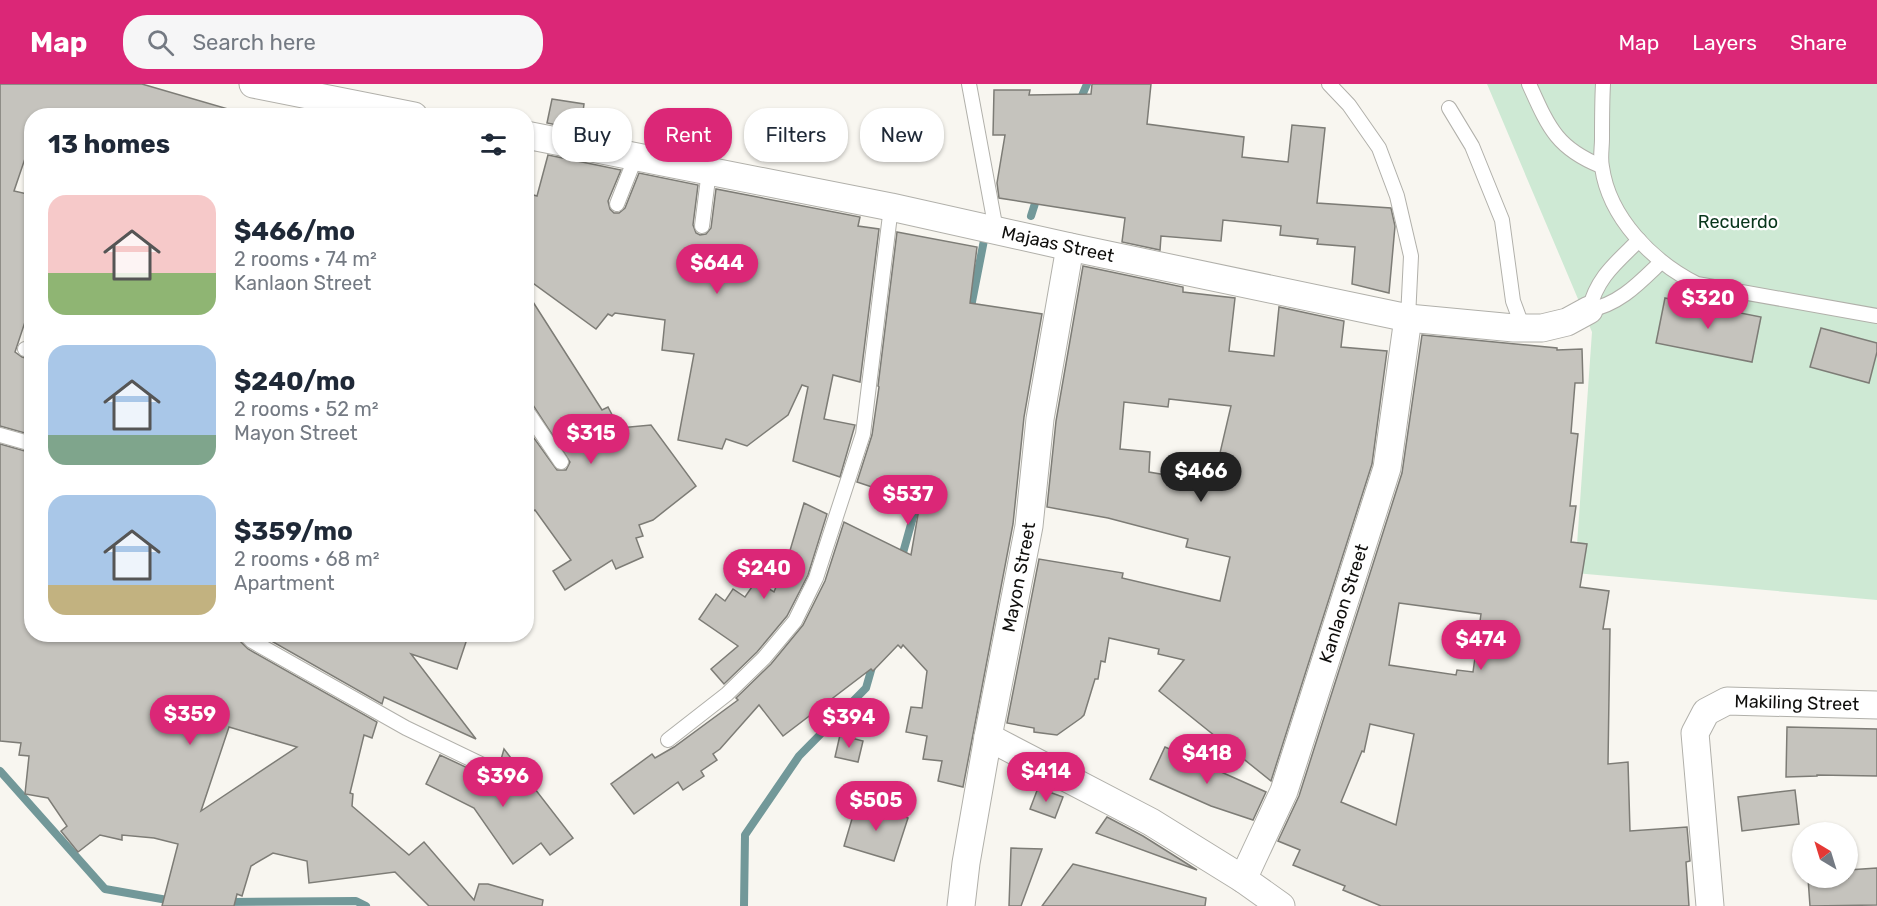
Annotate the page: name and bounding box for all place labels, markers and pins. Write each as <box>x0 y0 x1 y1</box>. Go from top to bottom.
pin: $644 <box>681 244 753 295</box>
pin: $320 <box>1672 279 1744 330</box>
pin: $315 <box>555 414 627 465</box>
pin: $466 <box>1165 452 1237 503</box>
pin: $537 <box>872 475 944 526</box>
pin: $240 <box>728 549 800 600</box>
pin: $474 <box>1445 620 1517 671</box>
pin: $359 <box>154 695 226 746</box>
pin: $394 <box>813 698 885 749</box>
pin: $418 <box>1171 734 1243 785</box>
pin: $414 <box>1010 752 1082 803</box>
pin: $396 <box>467 757 539 808</box>
pin: $505 <box>840 781 912 832</box>

